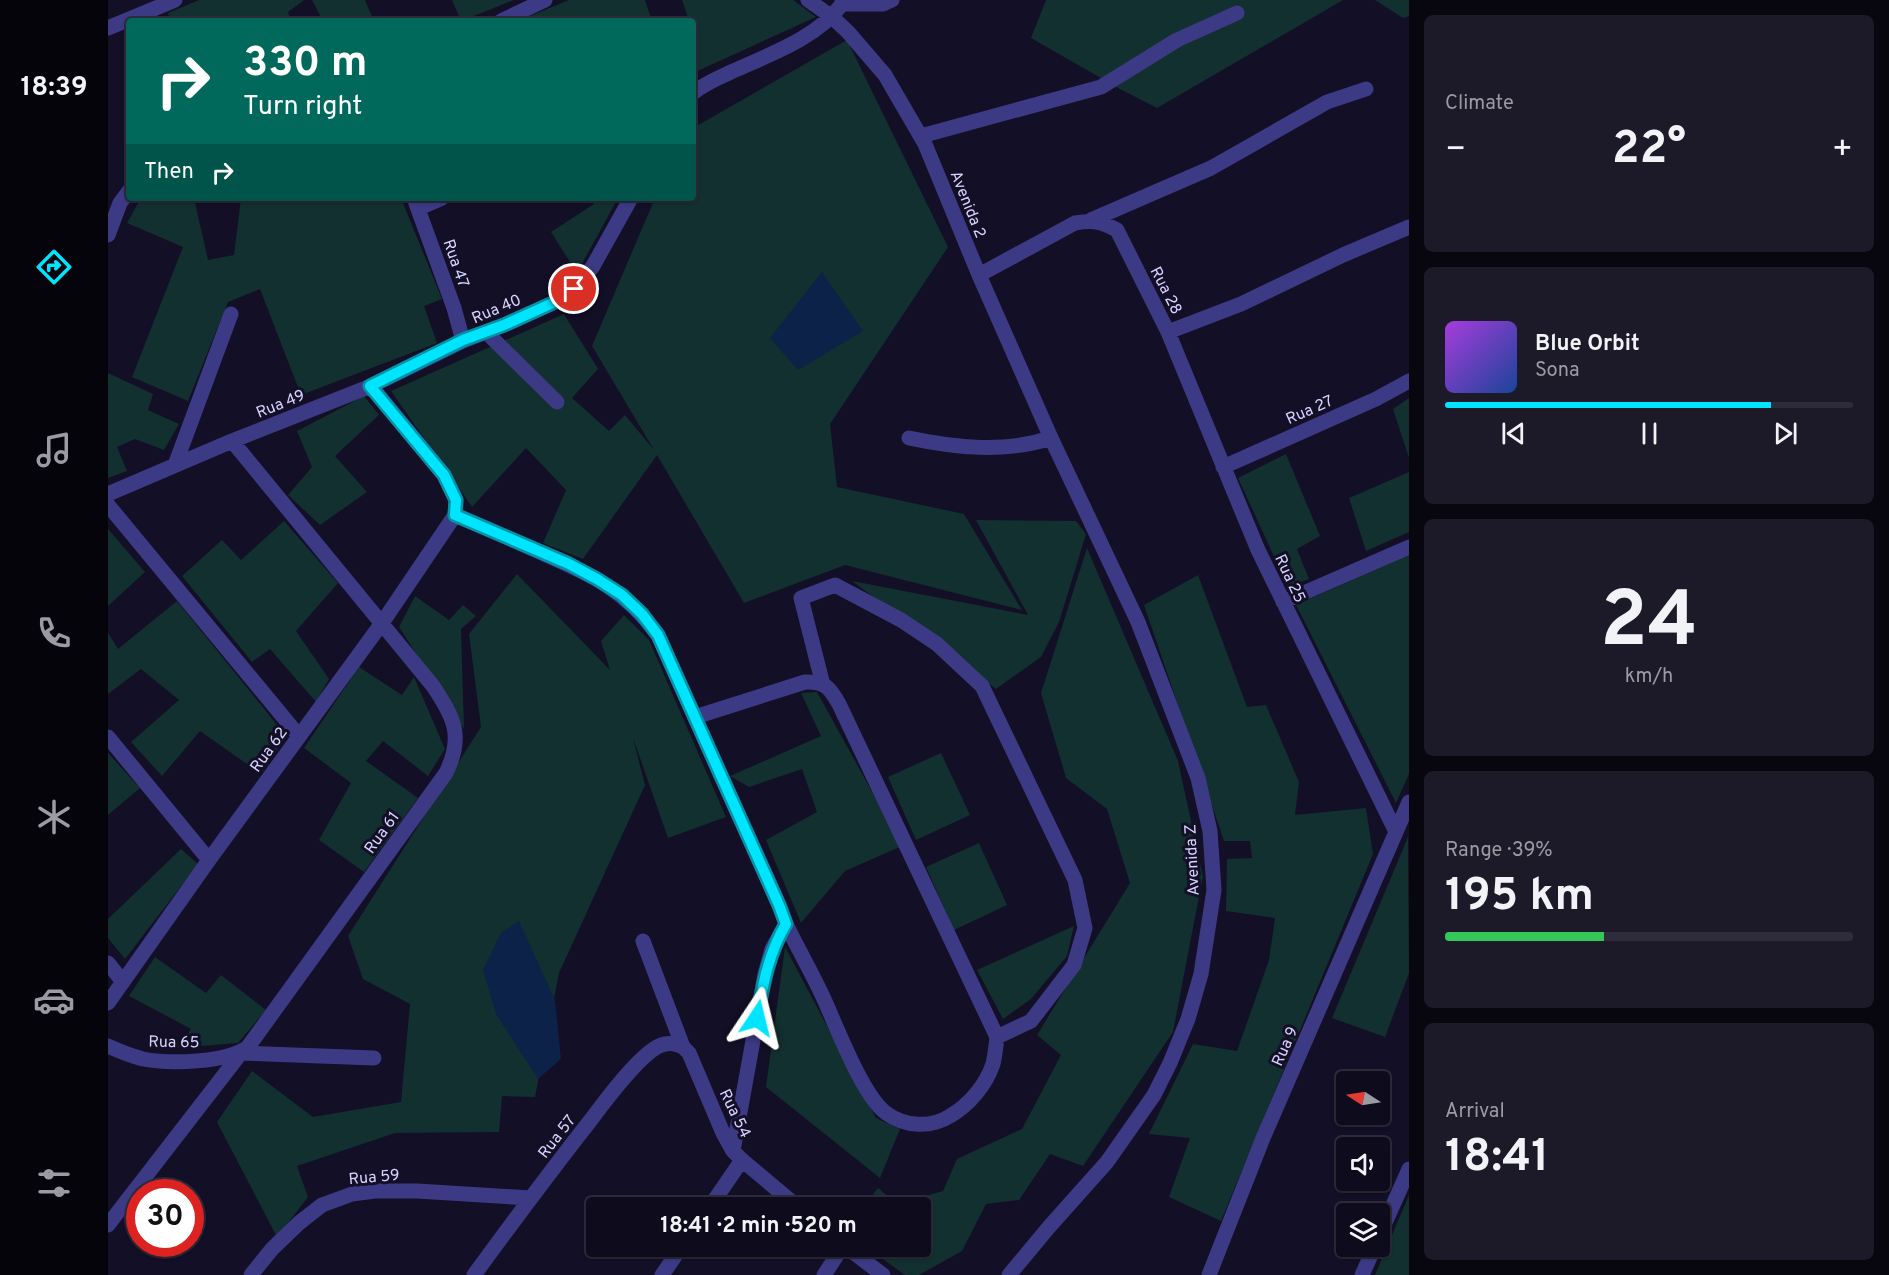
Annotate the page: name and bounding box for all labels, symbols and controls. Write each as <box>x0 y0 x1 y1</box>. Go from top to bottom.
text: 330 m <box>243 38 368 91</box>
icon: right <box>144 42 222 120</box>
text: 18:39 <box>20 71 88 105</box>
text: Turn right <box>243 90 362 124</box>
text: Climate <box>1445 91 1514 117</box>
text: 22° <box>1612 122 1686 179</box>
text: − <box>1445 130 1466 172</box>
text: + <box>1832 130 1853 172</box>
icon: right <box>206 156 239 189</box>
text: Then <box>144 159 194 186</box>
street label: Avenida 2 <box>945 168 990 241</box>
street label: Rua 47 <box>438 237 473 290</box>
icon: directions <box>33 246 75 288</box>
pin <box>548 263 599 314</box>
street label: Rua 28 <box>1145 264 1186 318</box>
icon: arrive <box>557 272 590 305</box>
street label: Rua 40 <box>469 290 525 329</box>
text: Blue Orbit <box>1535 331 1640 358</box>
text: Sona <box>1535 358 1580 384</box>
street label: Rua 49 <box>253 386 308 424</box>
street label: Rua 27 <box>1283 392 1337 430</box>
icon: previous <box>1497 417 1530 450</box>
icon: pause <box>1633 417 1666 450</box>
icon: next <box>1769 417 1802 450</box>
icon: music <box>33 429 75 471</box>
street label: Rua 25 <box>1269 551 1309 606</box>
text: 24 <box>1600 575 1698 674</box>
icon: phone <box>33 612 75 654</box>
text: km/h <box>1625 664 1673 690</box>
street label: Rua 62 <box>247 724 293 777</box>
icon: climate <box>33 796 75 838</box>
street label: Rua 61 <box>361 808 405 858</box>
street label: Avenida Z <box>1181 824 1205 896</box>
text: Range · 39% <box>1445 838 1553 864</box>
text: 195 km <box>1445 869 1594 926</box>
icon: car <box>33 979 75 1021</box>
position arrow <box>725 986 789 1050</box>
street label: Rua 9 <box>1268 1024 1303 1070</box>
street label: Rua 65 <box>148 1033 200 1053</box>
north arrow <box>1336 1071 1390 1125</box>
map controls <box>1336 1071 1390 1257</box>
street label: Rua 54 <box>714 1086 755 1142</box>
text: Arrival <box>1445 1099 1505 1125</box>
street label: Rua 57 <box>534 1111 581 1163</box>
text: 18:41 <box>1445 1130 1549 1187</box>
button: sound <box>1336 1137 1390 1191</box>
icon: filters <box>33 1162 75 1204</box>
street label: Rua 59 <box>348 1166 400 1190</box>
speed limit sign: 30 <box>126 1179 204 1257</box>
button: layers <box>1336 1203 1390 1257</box>
text: 18:41 · 2 min · 520 m <box>660 1213 857 1240</box>

